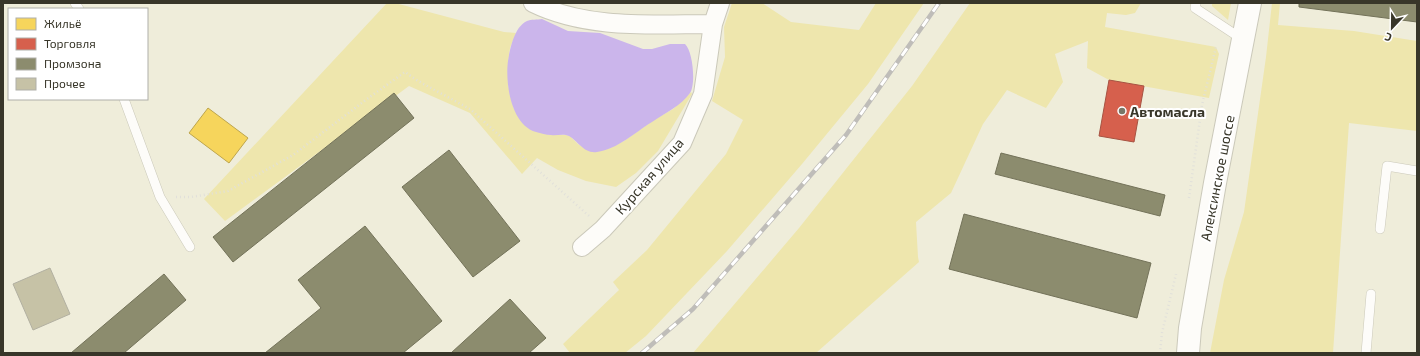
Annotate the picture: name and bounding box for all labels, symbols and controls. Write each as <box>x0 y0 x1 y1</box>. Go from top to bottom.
legend <box>8 8 148 100</box>
north arrow <box>1372 8 1412 48</box>
text: Жильё <box>44 16 81 30</box>
text: С <box>1382 30 1394 45</box>
text: Торговля <box>44 36 96 50</box>
text: Промзона <box>44 56 101 70</box>
text: Прочее <box>44 76 85 90</box>
place label: Автомасла <box>1130 103 1205 120</box>
marker: Автомасла <box>1117 106 1127 116</box>
street label: Алексинское шоссе <box>1196 113 1238 243</box>
street label: Курская улица <box>611 134 687 218</box>

